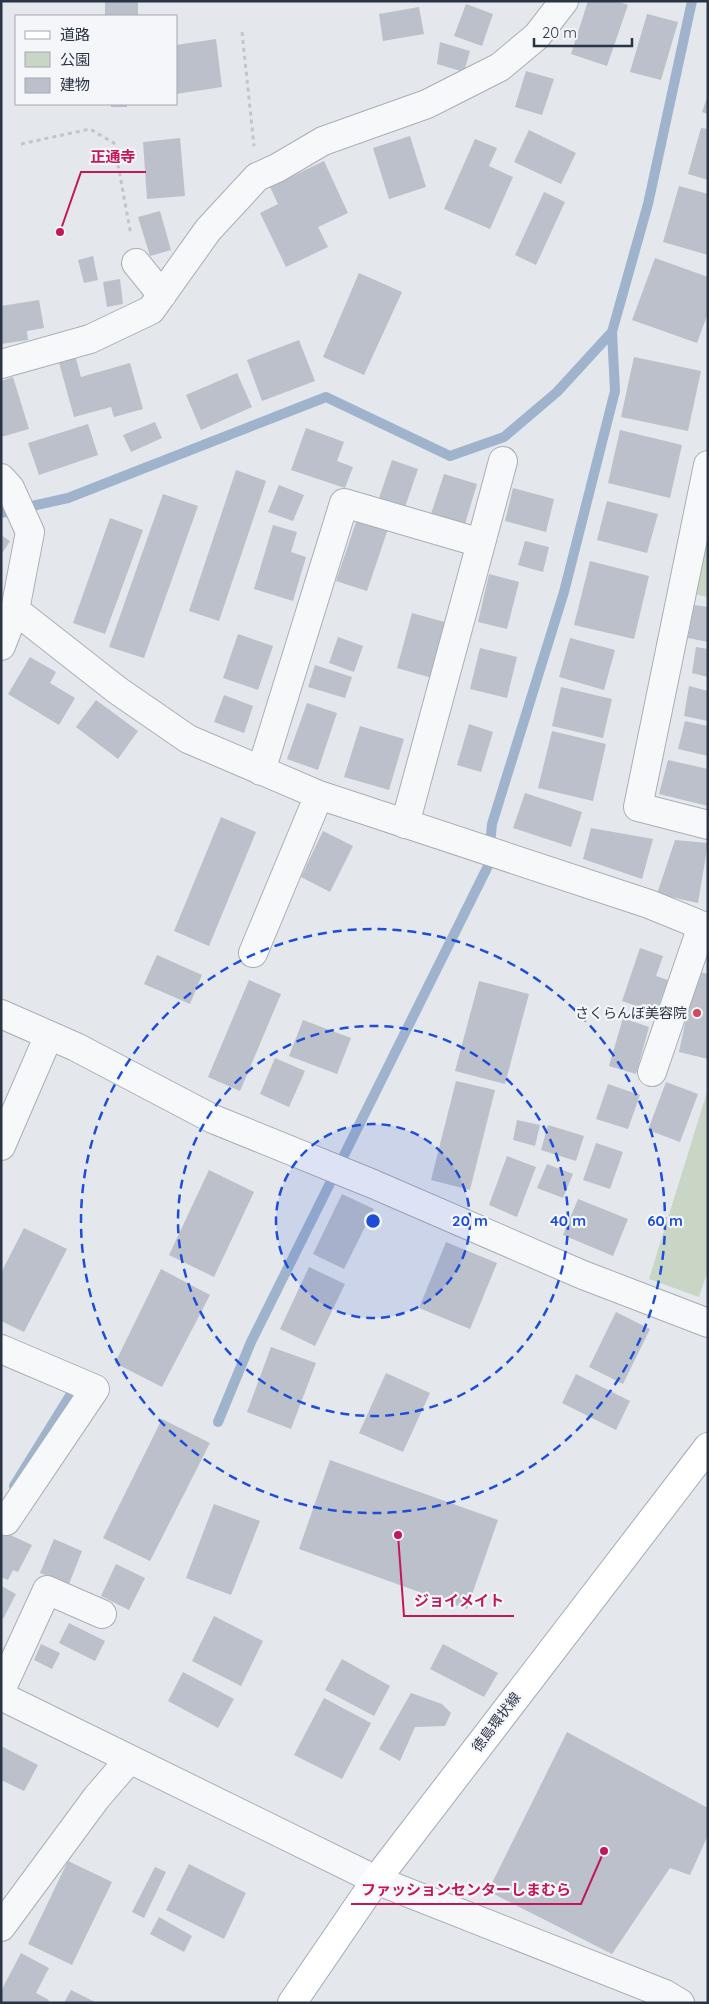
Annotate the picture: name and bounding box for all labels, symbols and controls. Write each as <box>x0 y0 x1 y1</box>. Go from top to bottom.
legend <box>15 15 178 105</box>
scale bar <box>534 15 632 47</box>
text: 20 m <box>542 23 577 42</box>
text: 道路 <box>60 25 90 44</box>
text: 公園 <box>60 50 90 69</box>
text: 建物 <box>60 75 90 94</box>
callout: 正通寺 <box>81 142 146 172</box>
text: 正通寺 <box>90 147 136 166</box>
place label: さくらんぼ美容院 <box>575 1004 687 1022</box>
marker: さくらんぼ美容院 <box>691 1007 703 1019</box>
text: 20 m <box>452 1211 488 1230</box>
text: 40 m <box>550 1211 586 1230</box>
text: 60 m <box>647 1211 683 1230</box>
centre of rings <box>364 1212 382 1230</box>
callout: ジョイメイト <box>404 1586 514 1616</box>
text: ジョイメイト <box>414 1591 504 1610</box>
street label: 徳島環状線 <box>468 1689 524 1755</box>
callout: ファッションセンターしまむら <box>351 1874 581 1904</box>
text: ファッションセンターしまむら <box>361 1880 571 1899</box>

